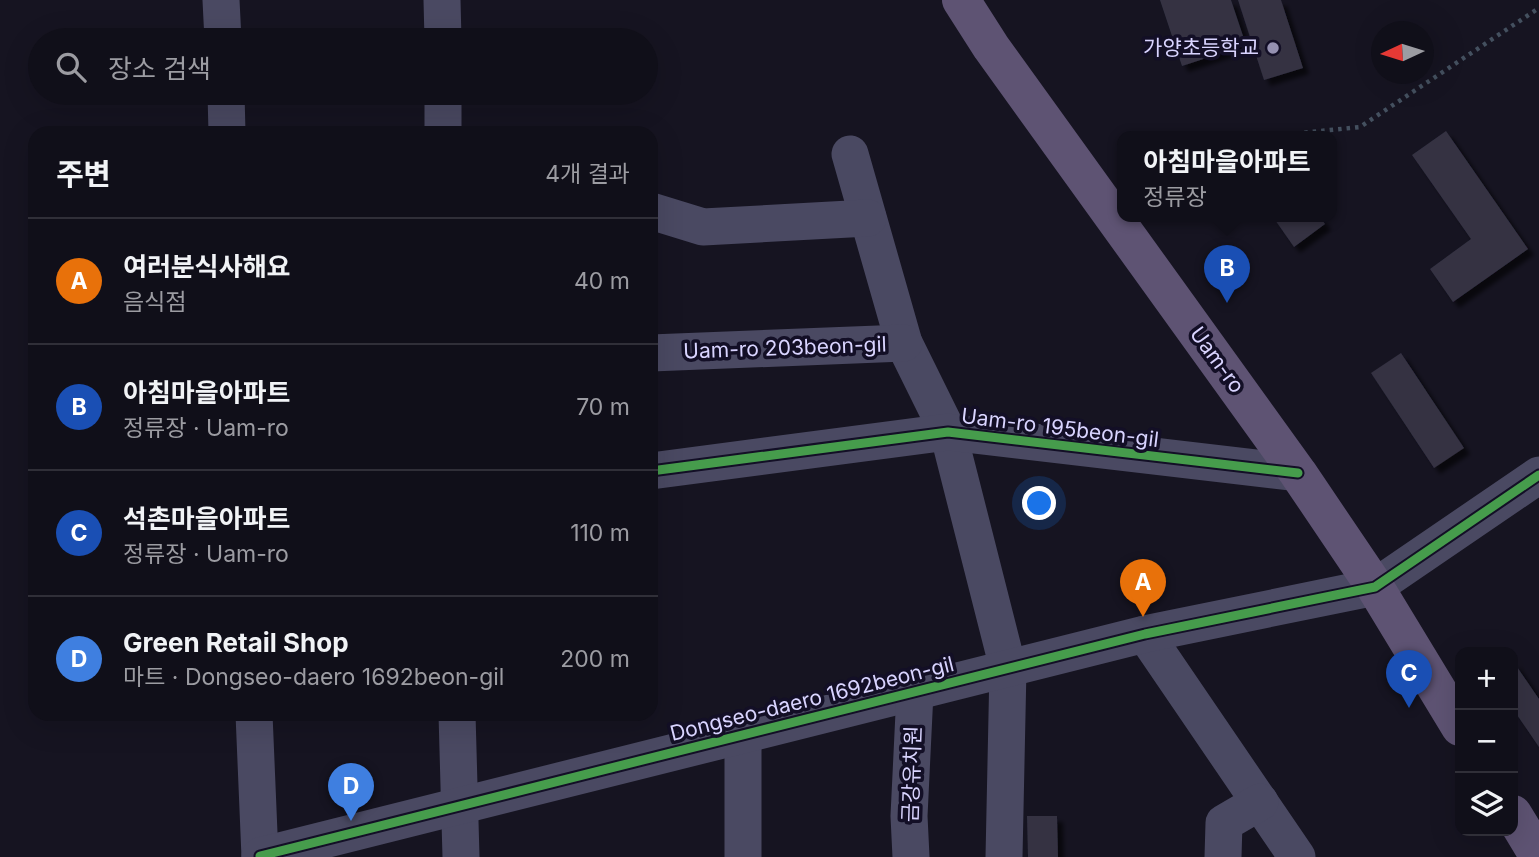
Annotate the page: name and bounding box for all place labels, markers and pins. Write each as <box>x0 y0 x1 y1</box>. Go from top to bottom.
place label: 가양초등학교 <box>1143 35 1259 60</box>
marker: 가양초등학교 <box>1265 40 1281 56</box>
pin: B <box>1204 245 1250 303</box>
pin: A <box>1120 559 1166 617</box>
pin: C <box>1386 650 1432 708</box>
pin: D <box>328 763 374 821</box>

